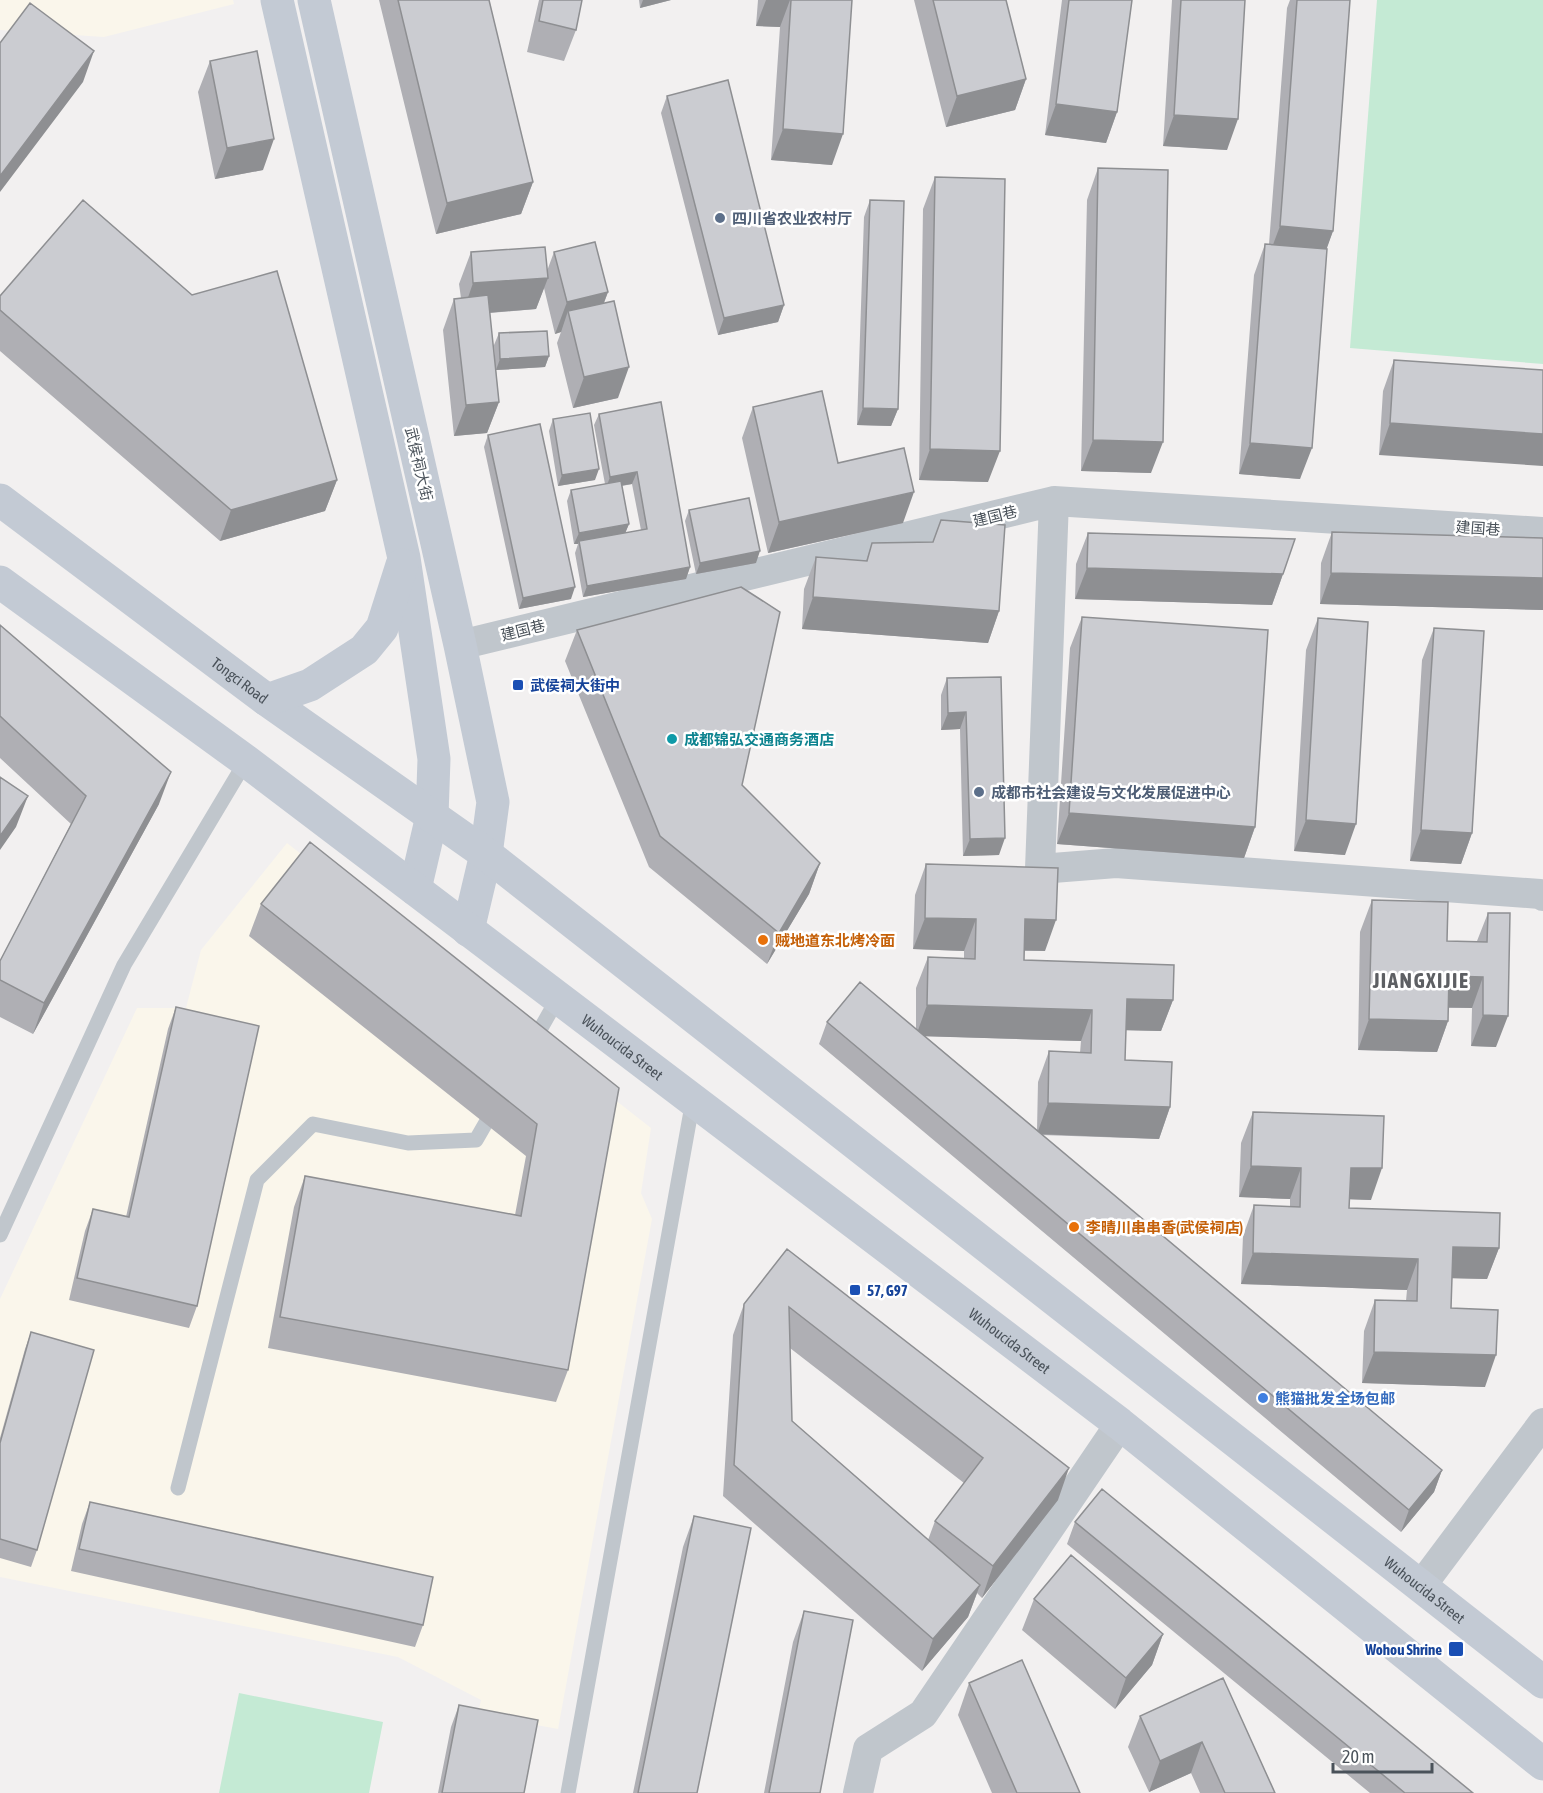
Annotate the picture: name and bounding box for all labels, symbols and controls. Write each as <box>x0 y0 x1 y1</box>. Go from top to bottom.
place label: 四川省农业农村厅 <box>732 210 852 227</box>
marker: 四川省农业农村厅 <box>713 211 727 225</box>
street label: 武侯祠大街 <box>402 426 436 502</box>
street label: 建国巷 <box>971 502 1019 530</box>
street label: 建国巷 <box>1455 518 1501 538</box>
street label: 建国巷 <box>499 616 547 644</box>
street label: Tongci Road <box>209 653 272 706</box>
place label: 武侯祠大街中 <box>530 677 620 694</box>
marker: 武侯祠大街中 <box>511 678 525 692</box>
place label: 成都锦弘交通商务酒店 <box>684 731 834 748</box>
marker: 成都锦弘交通商务酒店 <box>665 732 679 746</box>
place label: 成都市社会建设与文化发展促进中心 <box>991 784 1231 801</box>
marker: 成都市社会建设与文化发展促进中心 <box>972 785 986 799</box>
place label: 贼地道东北烤冷面 <box>775 932 895 949</box>
marker: 贼地道东北烤冷面 <box>756 933 770 947</box>
district label: JIANGXIJIE <box>1372 968 1469 992</box>
street label: Wuhoucida Street <box>579 1010 667 1083</box>
place label: 李晴川串串香(武侯祠店) <box>1086 1219 1243 1236</box>
marker: 李晴川串串香(武侯祠店) <box>1067 1220 1081 1234</box>
place label: 57, G97 <box>867 1282 908 1299</box>
marker: 57, G97 <box>848 1283 862 1297</box>
street label: Wuhoucida Street <box>966 1304 1054 1377</box>
place label: 熊猫批发全场包邮 <box>1275 1390 1395 1407</box>
marker: 熊猫批发全场包邮 <box>1256 1391 1270 1405</box>
street label: Wuhoucida Street <box>1381 1553 1469 1626</box>
marker: Wohou Shrine <box>1447 1640 1465 1658</box>
place label: Wohou Shrine <box>1364 1641 1442 1658</box>
scale bar <box>1333 1736 1432 1774</box>
text: 20 m <box>1342 1746 1374 1767</box>

